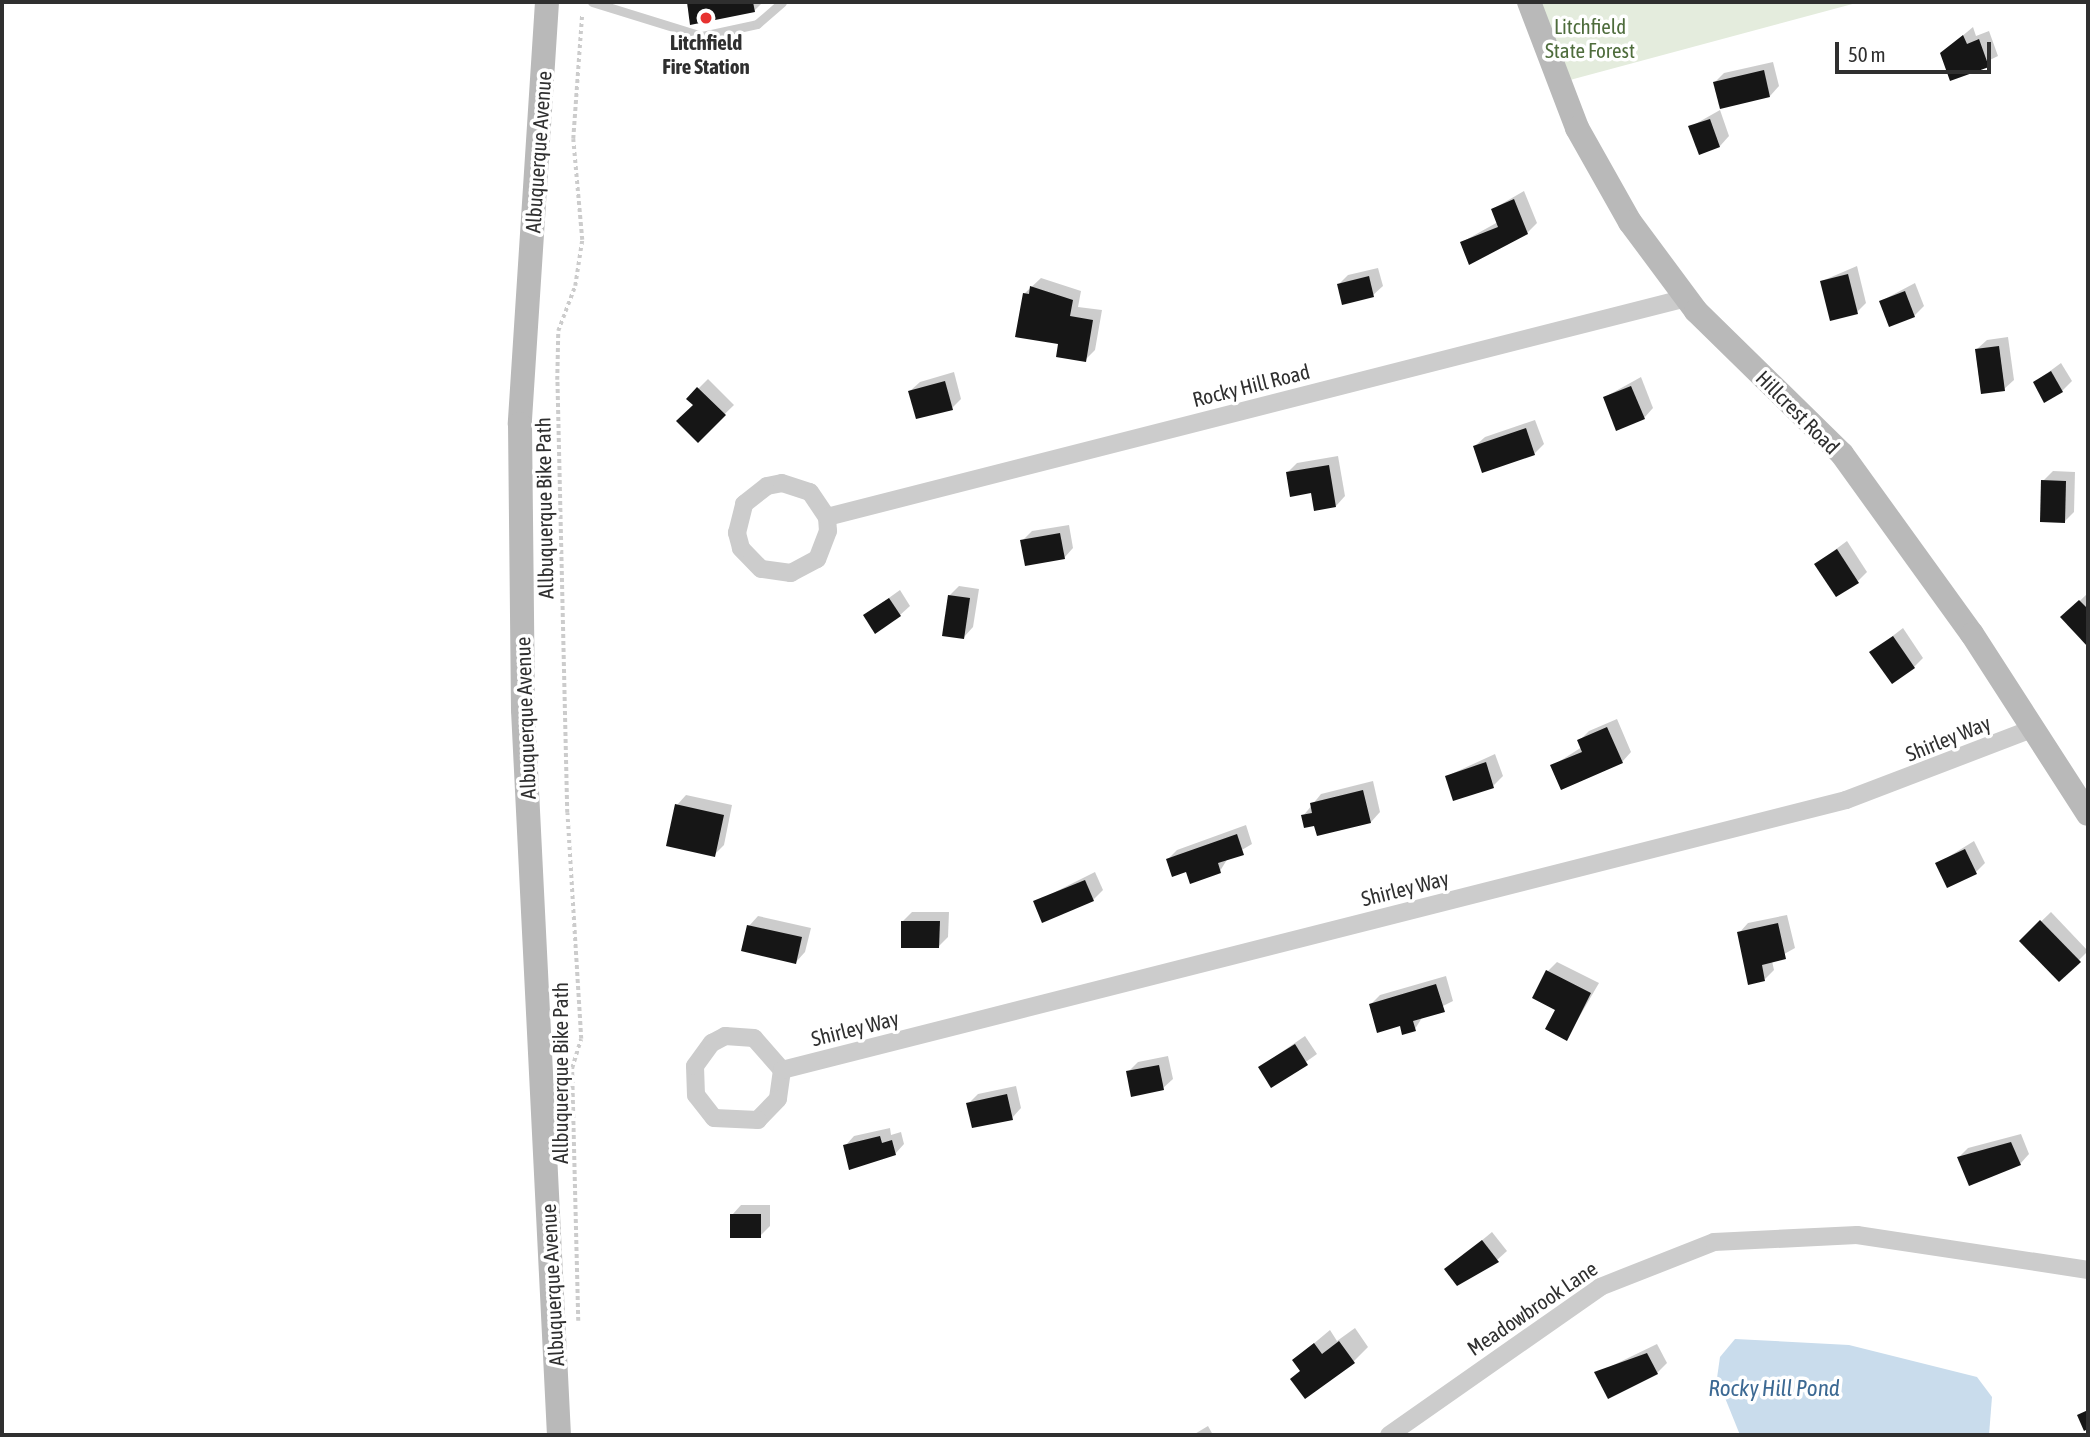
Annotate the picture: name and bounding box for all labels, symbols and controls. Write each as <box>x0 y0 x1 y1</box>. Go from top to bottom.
marker: Litchfield Fire Station <box>698 10 714 26</box>
park label: Litchfield State Forest <box>1545 13 1635 63</box>
scale bar <box>1838 28 1994 72</box>
place label: Litchfield Fire Station <box>662 29 750 79</box>
text: 50 m <box>1848 42 1886 66</box>
street label: Albuquerque Avenue <box>520 70 556 234</box>
street label: Rocky Hill Road <box>1190 358 1312 412</box>
street label: Hillcrest Road <box>1751 365 1845 459</box>
street label: Allbuquerque Bike Path <box>530 417 558 599</box>
street label: Albuquerque Avenue <box>510 636 540 800</box>
street label: Shirley Way <box>1902 710 1994 766</box>
street label: Shirley Way <box>1359 865 1451 911</box>
street label: Allbuquerque Bike Path <box>547 982 573 1164</box>
street label: Shirley Way <box>809 1005 901 1051</box>
street label: Albuquerque Avenue <box>535 1203 569 1367</box>
street label: Meadowbrook Lane <box>1462 1255 1602 1361</box>
water label: Rocky Hill Pond <box>1708 1374 1840 1402</box>

